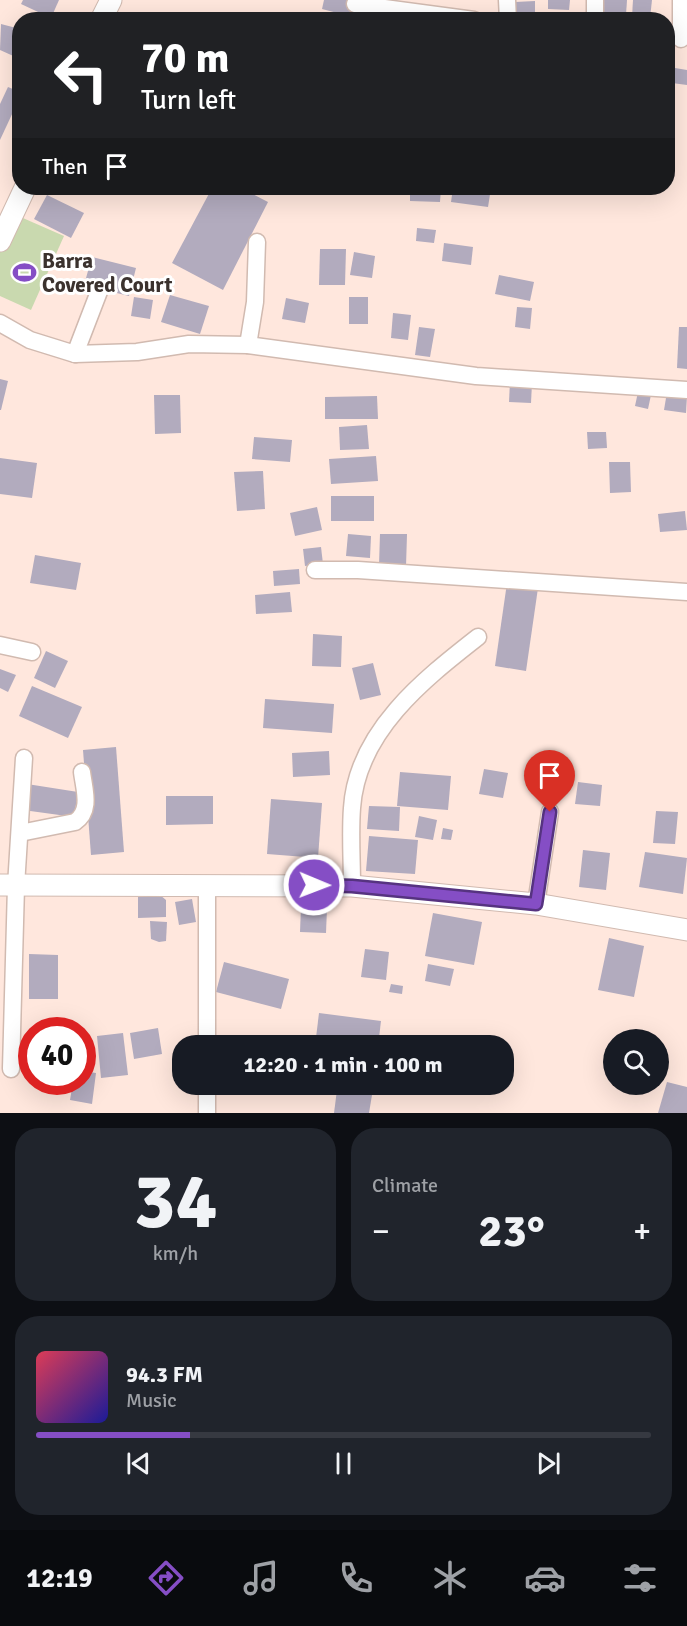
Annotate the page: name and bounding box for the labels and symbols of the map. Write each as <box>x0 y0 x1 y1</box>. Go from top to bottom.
place label: Barra Covered Court <box>42 248 172 298</box>
sports icon: Barra Covered Court <box>11 260 37 286</box>
pin <box>524 750 575 812</box>
position arrow <box>282 853 346 917</box>
speed limit sign: 40 <box>18 1017 96 1095</box>

